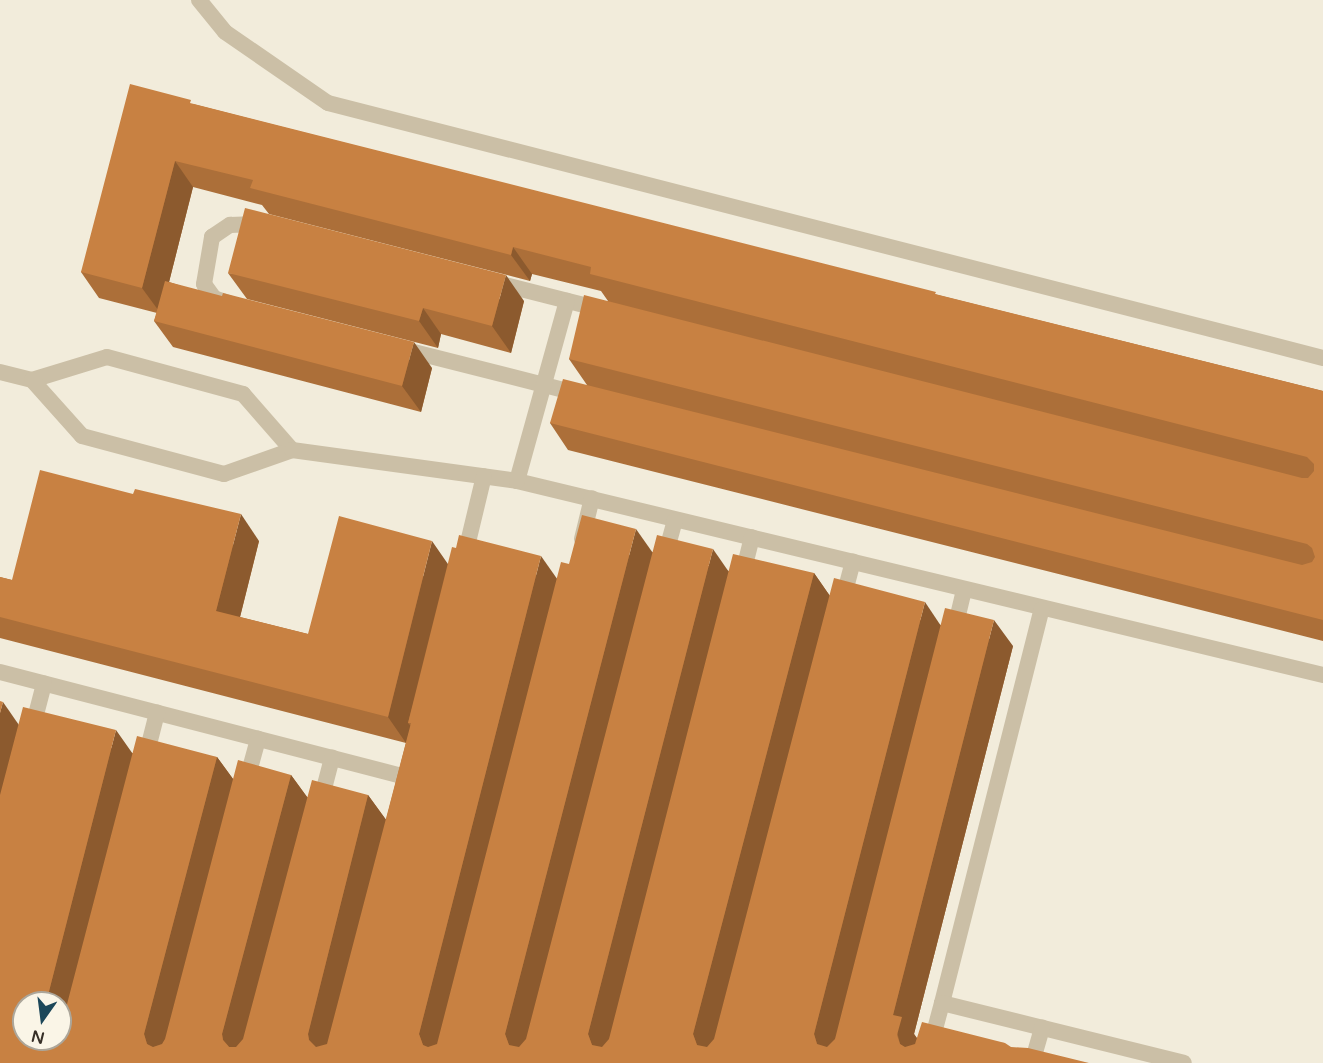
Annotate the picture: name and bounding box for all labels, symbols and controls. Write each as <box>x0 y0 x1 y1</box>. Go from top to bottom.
north arrow <box>12 991 72 1051</box>
text: N <box>29 1025 47 1048</box>

